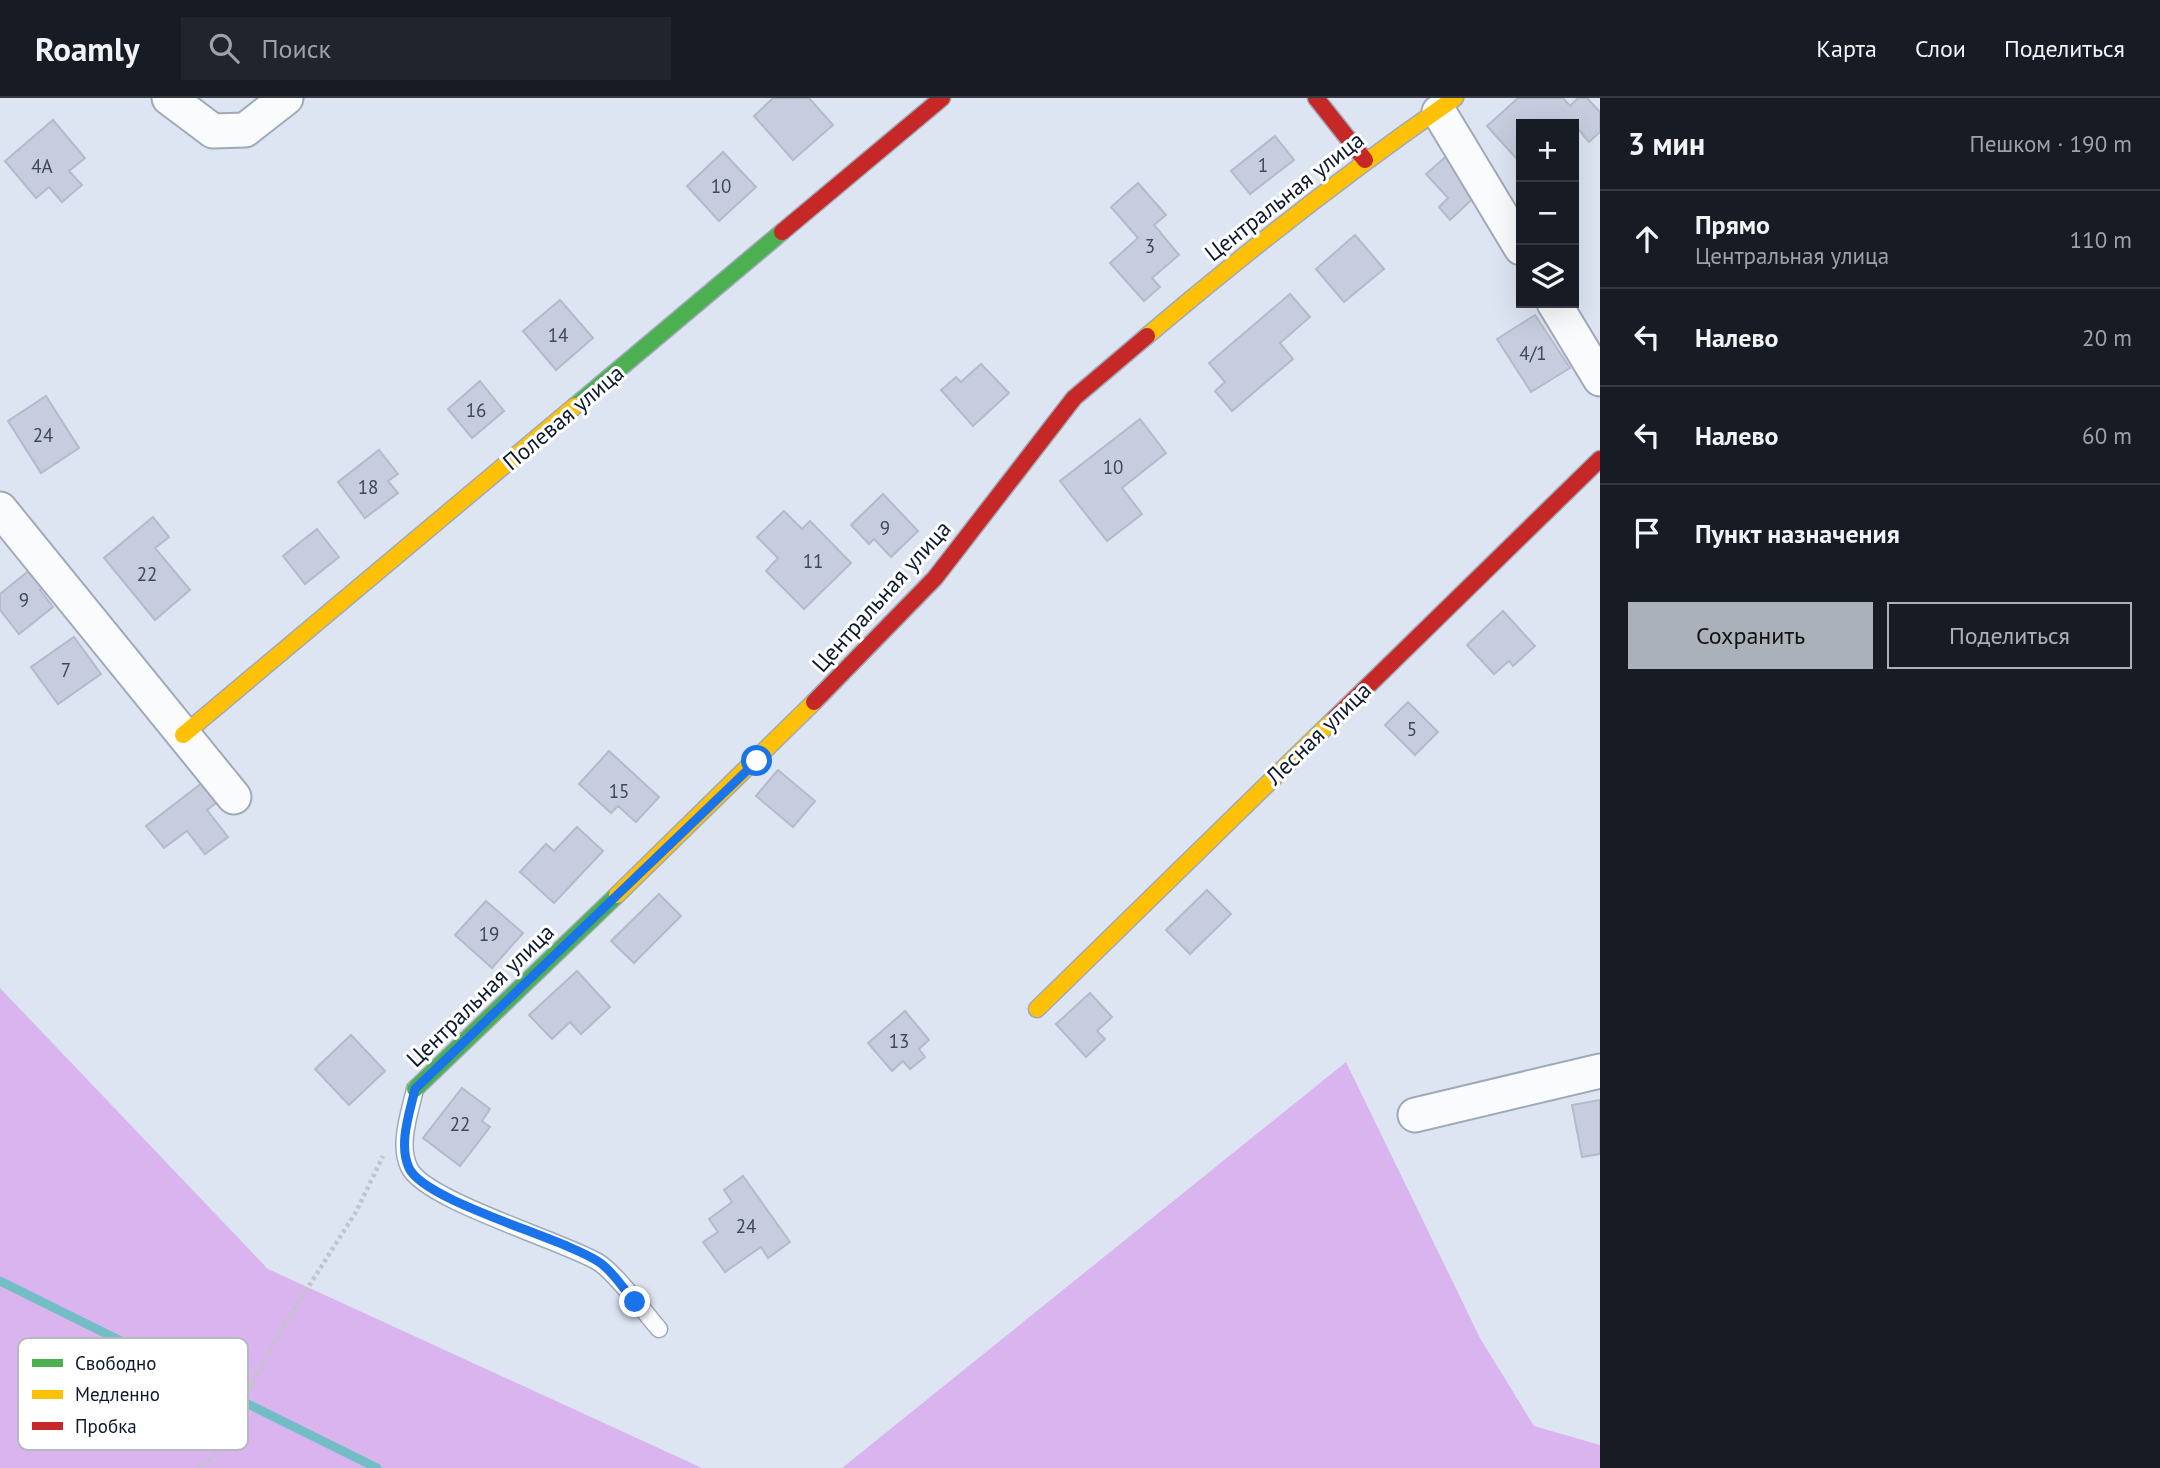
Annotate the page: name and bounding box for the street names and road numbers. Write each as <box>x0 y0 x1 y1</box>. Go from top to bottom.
street label: Центральная улица <box>1199 125 1369 267</box>
street label: Полевая улица <box>497 358 629 476</box>
street label: Центральная улица <box>805 514 957 678</box>
street label: Лесная улица <box>1258 675 1377 791</box>
street label: Центральная улица <box>400 917 560 1073</box>

